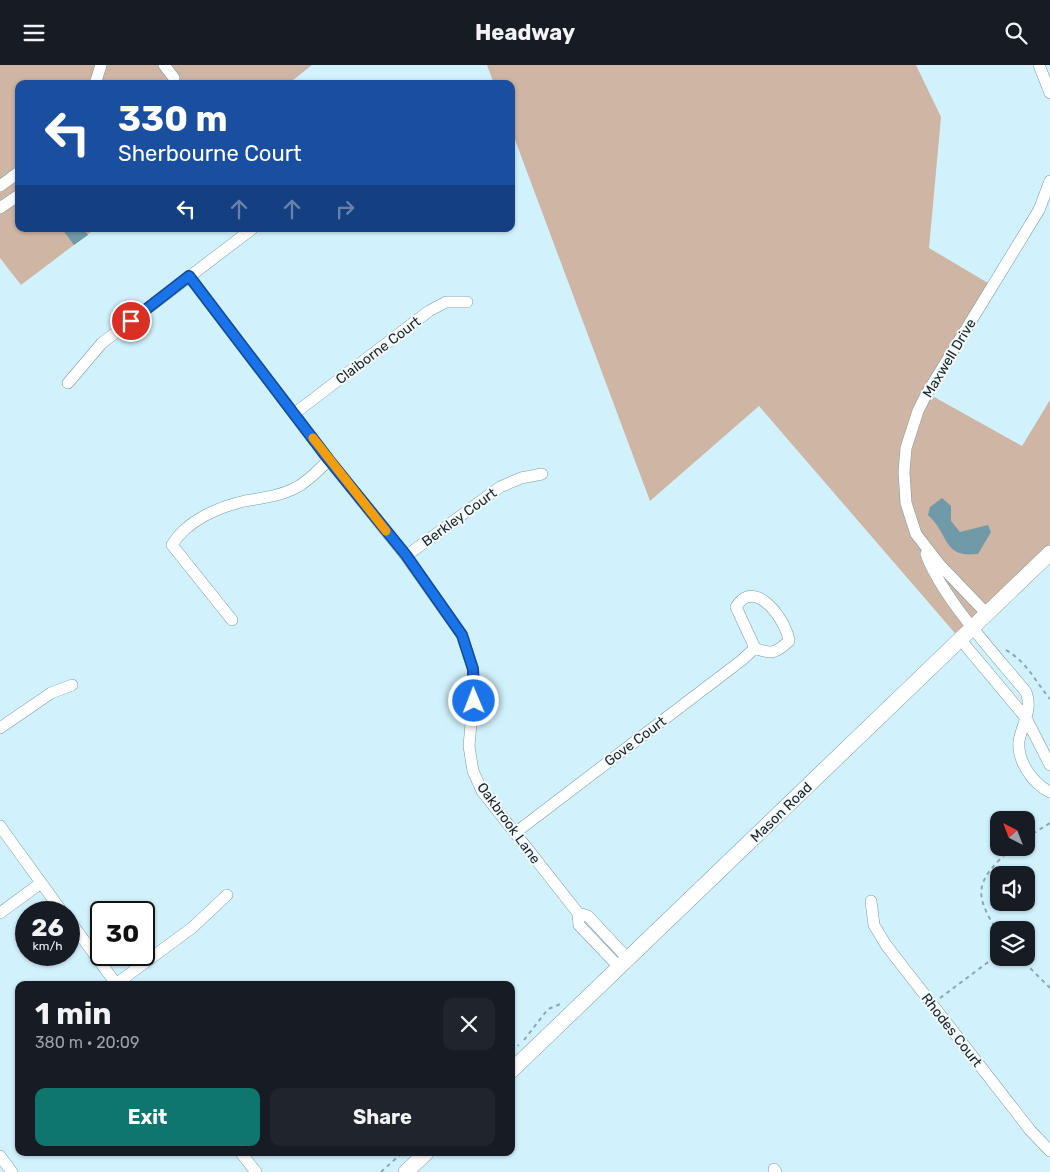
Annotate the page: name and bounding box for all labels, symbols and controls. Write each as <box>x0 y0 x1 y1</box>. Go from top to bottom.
icon: menu <box>20 19 48 47</box>
text: Headway <box>475 19 575 46</box>
icon: search <box>1002 19 1030 47</box>
text: 330 m <box>118 98 227 140</box>
icon: left <box>35 100 100 165</box>
text: Sherbourne Court <box>118 140 302 167</box>
icon: left <box>172 195 200 223</box>
icon: ahead <box>225 195 253 223</box>
icon: ahead <box>278 195 306 223</box>
icon: right <box>331 195 359 223</box>
pin <box>110 300 152 342</box>
icon: arrive <box>117 307 145 335</box>
street label: Claiborne Court <box>333 313 425 388</box>
street label: Maxwell Drive <box>919 316 980 401</box>
street label: Berkley Court <box>419 484 500 550</box>
position arrow <box>447 674 499 726</box>
street label: Gove Court <box>601 712 670 770</box>
street label: Oakbrook Lane <box>473 779 544 867</box>
street label: Mason Road <box>747 779 816 846</box>
north arrow <box>990 811 1035 856</box>
map controls <box>990 811 1035 966</box>
button: sound <box>990 866 1035 911</box>
speed limit sign: 30 <box>90 901 155 966</box>
text: 26 <box>31 913 64 942</box>
button: layers <box>990 921 1035 966</box>
text: km/h <box>33 939 62 953</box>
street label: Rhodes Court <box>917 990 986 1071</box>
text: 1 min <box>35 996 112 1032</box>
button: close <box>443 998 495 1050</box>
text: 380 m · 20:09 <box>35 1033 140 1052</box>
button: Exit <box>35 1088 260 1146</box>
button: Share <box>270 1088 495 1146</box>

